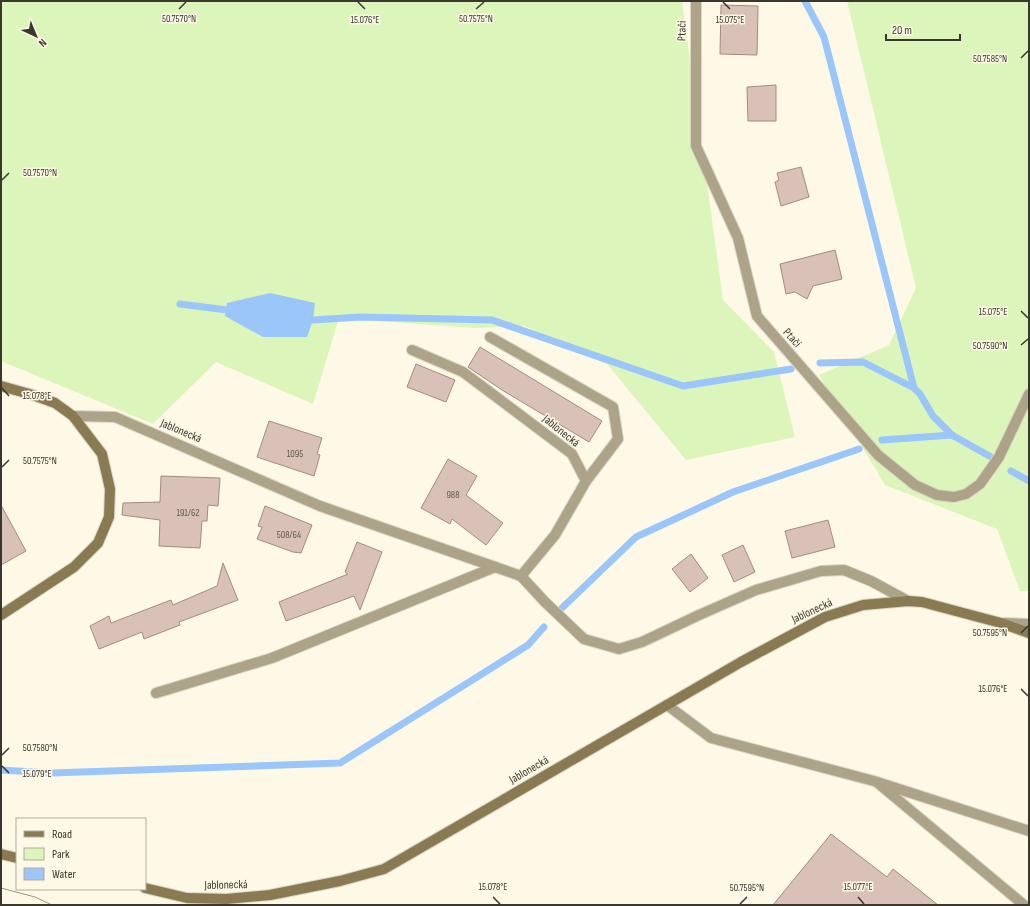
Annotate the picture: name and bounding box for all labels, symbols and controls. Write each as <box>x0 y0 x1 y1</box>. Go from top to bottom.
text: 50.7570°N <box>162 13 196 25</box>
text: 50.7575°N <box>459 13 493 25</box>
text: 15.076°E <box>351 14 379 26</box>
text: 15.075°E <box>716 14 744 26</box>
north arrow <box>16 16 56 56</box>
scale bar <box>886 16 960 42</box>
street label: Ptačí <box>674 20 690 41</box>
text: 20 m <box>892 23 912 38</box>
text: N <box>36 36 49 50</box>
text: 50.7585°N <box>973 53 1007 65</box>
text: 50.7570°N <box>23 167 57 179</box>
text: 15.075°E <box>979 306 1007 318</box>
street label: Ptačí <box>780 325 805 351</box>
text: 50.7590°N <box>973 340 1007 352</box>
text: 15.078°E <box>23 390 51 402</box>
street label: Jablonecká <box>539 411 583 451</box>
street label: Jablonecká <box>157 415 204 446</box>
house number: 1095 <box>287 448 303 460</box>
text: 50.7575°N <box>23 455 57 467</box>
house number: 988 <box>446 489 460 501</box>
house number: 191/62 <box>176 507 200 519</box>
house number: 508/64 <box>277 529 301 541</box>
street label: Jablonecká <box>788 595 835 627</box>
text: 50.7595°N <box>973 627 1007 639</box>
text: 15.076°E <box>979 683 1007 695</box>
text: 50.7580°N <box>23 742 57 754</box>
street label: Jablonecká <box>506 753 552 788</box>
text: 15.079°E <box>22 768 52 780</box>
legend <box>16 818 146 890</box>
text: Road <box>52 827 72 842</box>
text: Park <box>52 847 70 862</box>
text: Water <box>52 867 76 882</box>
street label: Jablonecká <box>203 877 248 893</box>
text: 15.078°E <box>479 881 507 893</box>
text: 15.077°E <box>844 881 873 893</box>
text: 50.7595°N <box>730 882 764 894</box>

